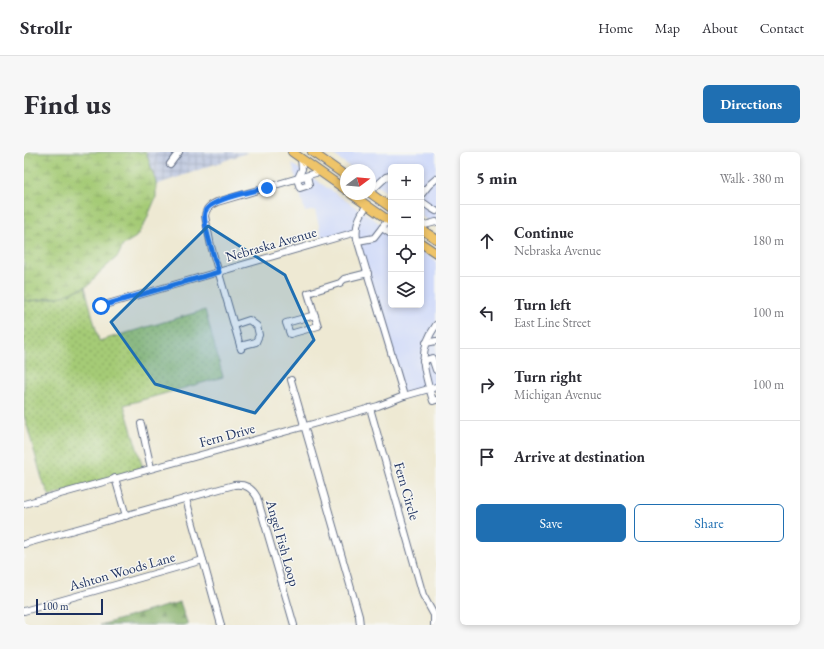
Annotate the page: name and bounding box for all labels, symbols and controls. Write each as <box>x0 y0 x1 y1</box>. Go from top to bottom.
text: Strollr <box>20 15 72 40</box>
text: Home <box>598 19 633 37</box>
text: Map <box>655 19 680 37</box>
text: About <box>702 19 738 37</box>
text: Contact <box>760 19 804 37</box>
button: Directions <box>703 85 800 123</box>
text: Find us <box>24 86 111 122</box>
north arrow <box>340 164 376 200</box>
map controls <box>388 164 424 308</box>
button: + <box>388 164 424 200</box>
text: 5 min <box>476 167 517 189</box>
text: Walk · 380 m <box>720 170 784 187</box>
route end <box>258 179 276 197</box>
button: − <box>388 200 424 236</box>
street label: Nebraska Avenue <box>223 222 319 266</box>
text: Continue <box>514 223 574 242</box>
icon: ahead <box>476 230 498 252</box>
text: 180 m <box>753 232 784 249</box>
button: locate <box>388 236 424 272</box>
text: Nebraska Avenue <box>514 242 601 259</box>
button: layers <box>388 272 424 308</box>
text: Turn left <box>514 295 571 314</box>
route start <box>92 297 110 315</box>
icon: left <box>476 302 498 324</box>
text: 100 m <box>753 304 784 321</box>
text: East Line Street <box>514 314 591 331</box>
text: Turn right <box>514 367 582 386</box>
icon: right <box>476 374 498 396</box>
text: 100 m <box>753 376 784 393</box>
text: Michigan Avenue <box>514 386 602 403</box>
street label: Fern Drive <box>197 419 257 451</box>
icon: arrive <box>476 446 498 468</box>
text: Arrive at destination <box>514 447 645 466</box>
street label: Fern Circle <box>390 460 424 523</box>
street label: Angel Fish Loop <box>262 497 304 588</box>
button: Save <box>476 504 626 542</box>
button: Share <box>634 504 784 542</box>
street label: Ashton Woods Lane <box>66 547 178 595</box>
scale bar <box>36 597 103 616</box>
text: 100 m <box>42 599 69 613</box>

